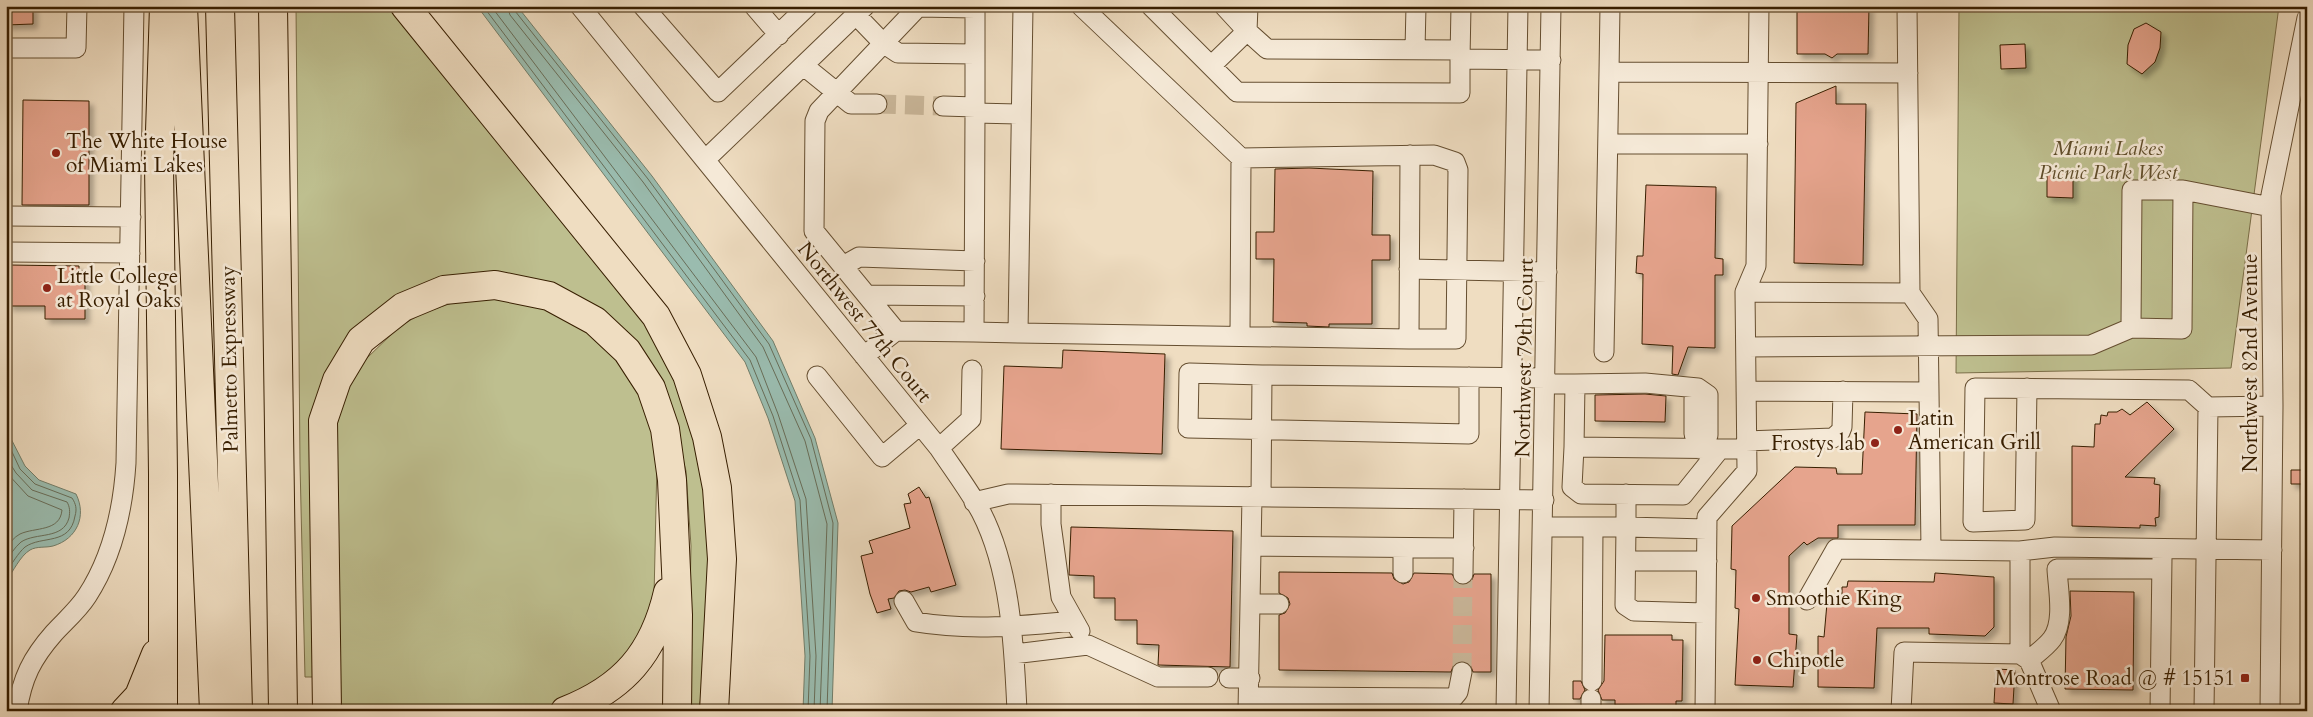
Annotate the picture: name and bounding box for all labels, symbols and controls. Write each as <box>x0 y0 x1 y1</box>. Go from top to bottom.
place label: The White House of Miami Lakes <box>66 127 228 180</box>
park label: Miami Lakes Picnic Park West <box>2039 134 2179 187</box>
marker: The White House of Miami Lakes <box>50 147 62 159</box>
street label: Northwest 77th Court <box>791 236 939 409</box>
street label: Northwest 82nd Avenue <box>2236 253 2265 473</box>
street label: Northwest 79th Court <box>1508 258 1541 458</box>
place label: Little College at Royal Oaks <box>57 262 181 315</box>
street label: Palmetto Expressway <box>213 265 246 453</box>
marker: Little College at Royal Oaks <box>41 282 53 294</box>
place label: Latin American Grill <box>1908 404 2041 457</box>
marker: Latin American Grill <box>1892 424 1904 436</box>
place label: Frostys lab <box>1771 429 1865 458</box>
marker: Frostys lab <box>1869 437 1881 449</box>
place label: Smoothie King <box>1766 584 1902 613</box>
marker: Smoothie King <box>1750 592 1762 604</box>
place label: Chipotle <box>1767 646 1845 675</box>
marker: Chipotle <box>1751 654 1763 666</box>
place label: Montrose Road @ # 15151 <box>1995 664 2235 693</box>
marker: Montrose Road @ # 15151 <box>2239 672 2251 684</box>

